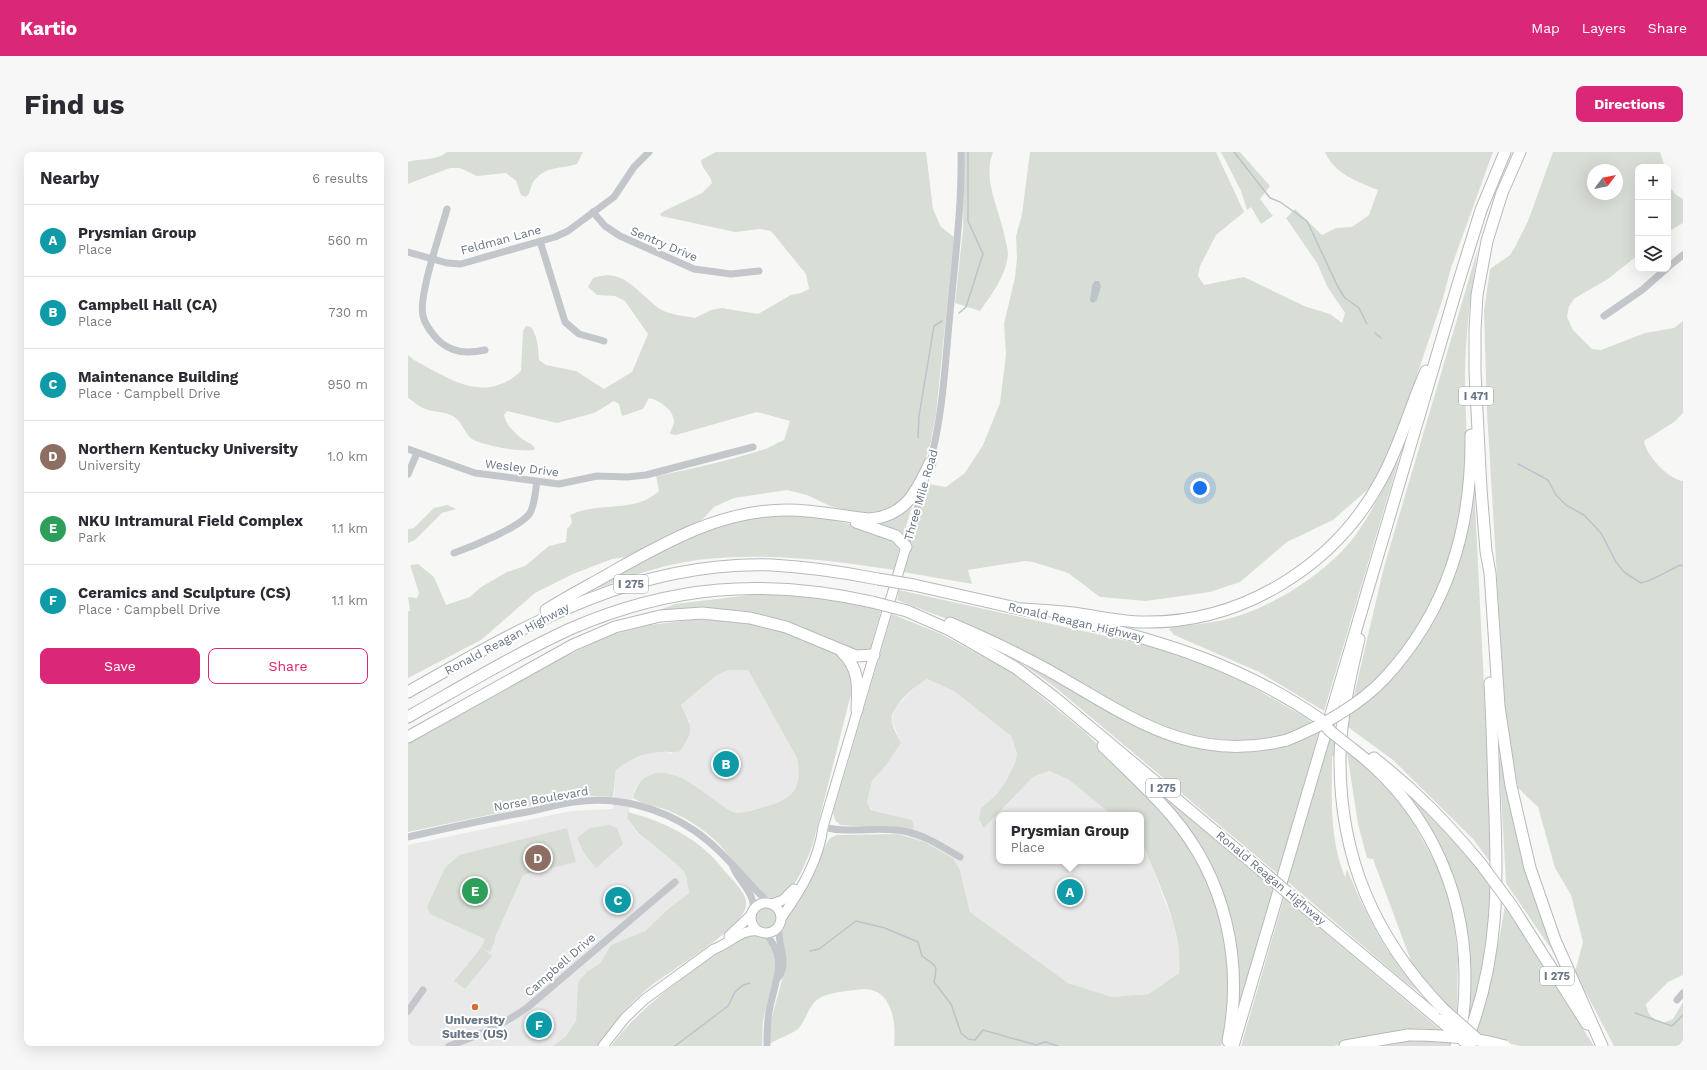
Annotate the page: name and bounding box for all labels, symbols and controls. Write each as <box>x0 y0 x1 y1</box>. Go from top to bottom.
text: Kartio <box>20 17 77 40</box>
text: Map <box>1531 20 1560 36</box>
text: Layers <box>1582 20 1626 36</box>
text: Share <box>1648 20 1687 36</box>
button: Directions <box>1576 86 1683 122</box>
text: Find us <box>24 88 124 121</box>
north arrow <box>1587 164 1623 200</box>
map controls <box>1635 164 1671 272</box>
button: + <box>1635 164 1671 200</box>
text: Nearby <box>40 168 99 188</box>
text: 6 results <box>312 171 368 186</box>
button: − <box>1635 200 1671 236</box>
street label: Feldman Lane <box>459 222 543 257</box>
text: Prysmian Group <box>78 224 196 242</box>
street label: Sentry Drive <box>628 224 700 264</box>
text: A <box>49 233 57 248</box>
text: 560 m <box>328 233 368 248</box>
button: layers <box>1635 236 1671 272</box>
text: Place <box>78 242 112 257</box>
text: Campbell Hall (CA) <box>78 296 218 314</box>
text: B <box>49 305 57 320</box>
text: 730 m <box>328 305 368 320</box>
text: Place <box>78 314 112 329</box>
text: Maintenance Building <box>78 368 238 386</box>
text: C <box>49 377 57 392</box>
text: 950 m <box>328 377 368 392</box>
text: Place · Campbell Drive <box>78 386 221 401</box>
road number: I 471 <box>1459 387 1493 405</box>
text: Northern Kentucky University <box>78 440 298 458</box>
street label: Three Mile Road <box>901 448 941 542</box>
text: D <box>48 449 58 464</box>
text: 1.0 km <box>328 449 368 464</box>
street label: Wesley Drive <box>484 457 560 479</box>
text: University <box>78 458 140 473</box>
your location <box>1190 478 1210 498</box>
text: NKU Intramural Field Complex <box>78 512 303 530</box>
text: E <box>49 521 57 536</box>
text: 1.1 km <box>332 521 368 536</box>
text: Park <box>78 530 106 545</box>
road number: I 275 <box>614 575 648 593</box>
text: Ceramics and Sculpture (CS) <box>78 584 291 602</box>
text: F <box>49 593 57 608</box>
text: 1.1 km <box>332 593 368 608</box>
street label: Ronald Reagan Highway <box>442 600 572 678</box>
street label: Ronald Reagan Highway <box>1007 600 1146 645</box>
text: Place · Campbell Drive <box>78 602 221 617</box>
button: Save <box>40 648 200 684</box>
button: Share <box>208 648 368 684</box>
pin: B <box>713 749 739 779</box>
road number: I 275 <box>1146 779 1180 797</box>
street label: Norse Boulevard <box>493 784 589 814</box>
popup <box>996 812 1144 864</box>
text: Prysmian Group <box>1011 822 1129 840</box>
street label: Ronald Reagan Highway <box>1213 828 1329 929</box>
text: Place <box>1011 840 1045 855</box>
pin: D <box>525 843 551 873</box>
pin: E <box>462 876 488 906</box>
pin: A <box>1057 877 1083 907</box>
pin: C <box>605 885 631 915</box>
street label: Campbell Drive <box>522 930 598 1000</box>
road number: I 275 <box>1540 967 1574 985</box>
marker: University Suites (US) <box>470 1002 480 1012</box>
pin: F <box>526 1010 552 1040</box>
place label: University Suites (US) <box>442 1013 508 1041</box>

